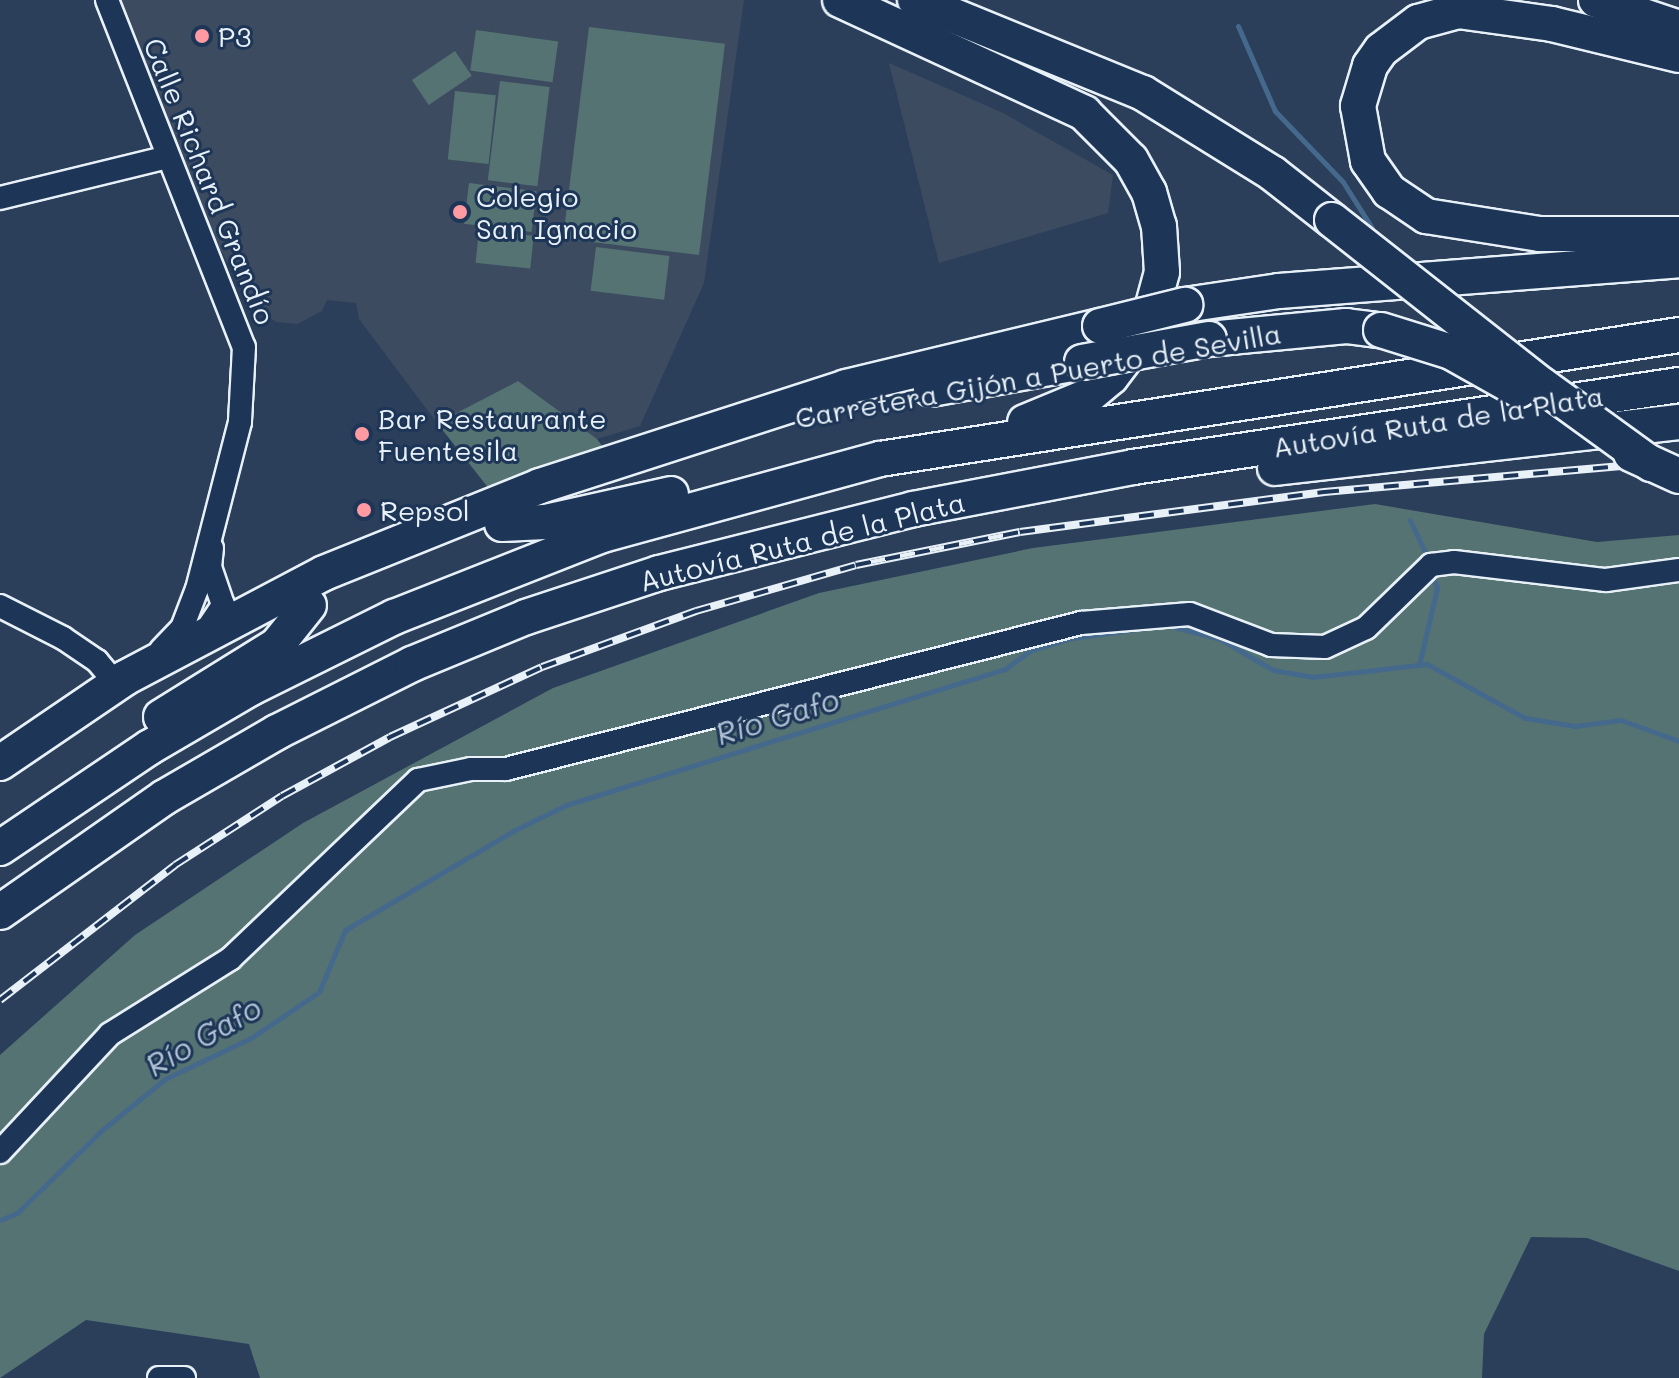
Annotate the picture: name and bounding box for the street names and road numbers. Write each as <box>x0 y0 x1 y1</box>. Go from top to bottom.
street label: Calle Richard Grandío <box>137 33 283 329</box>
street label: Carretera Gijón a Puerto de Sevilla <box>792 316 1284 434</box>
street label: Autovía Ruta de la Plata <box>1270 378 1606 464</box>
street label: Autovía Ruta de la Plata <box>636 484 968 598</box>

